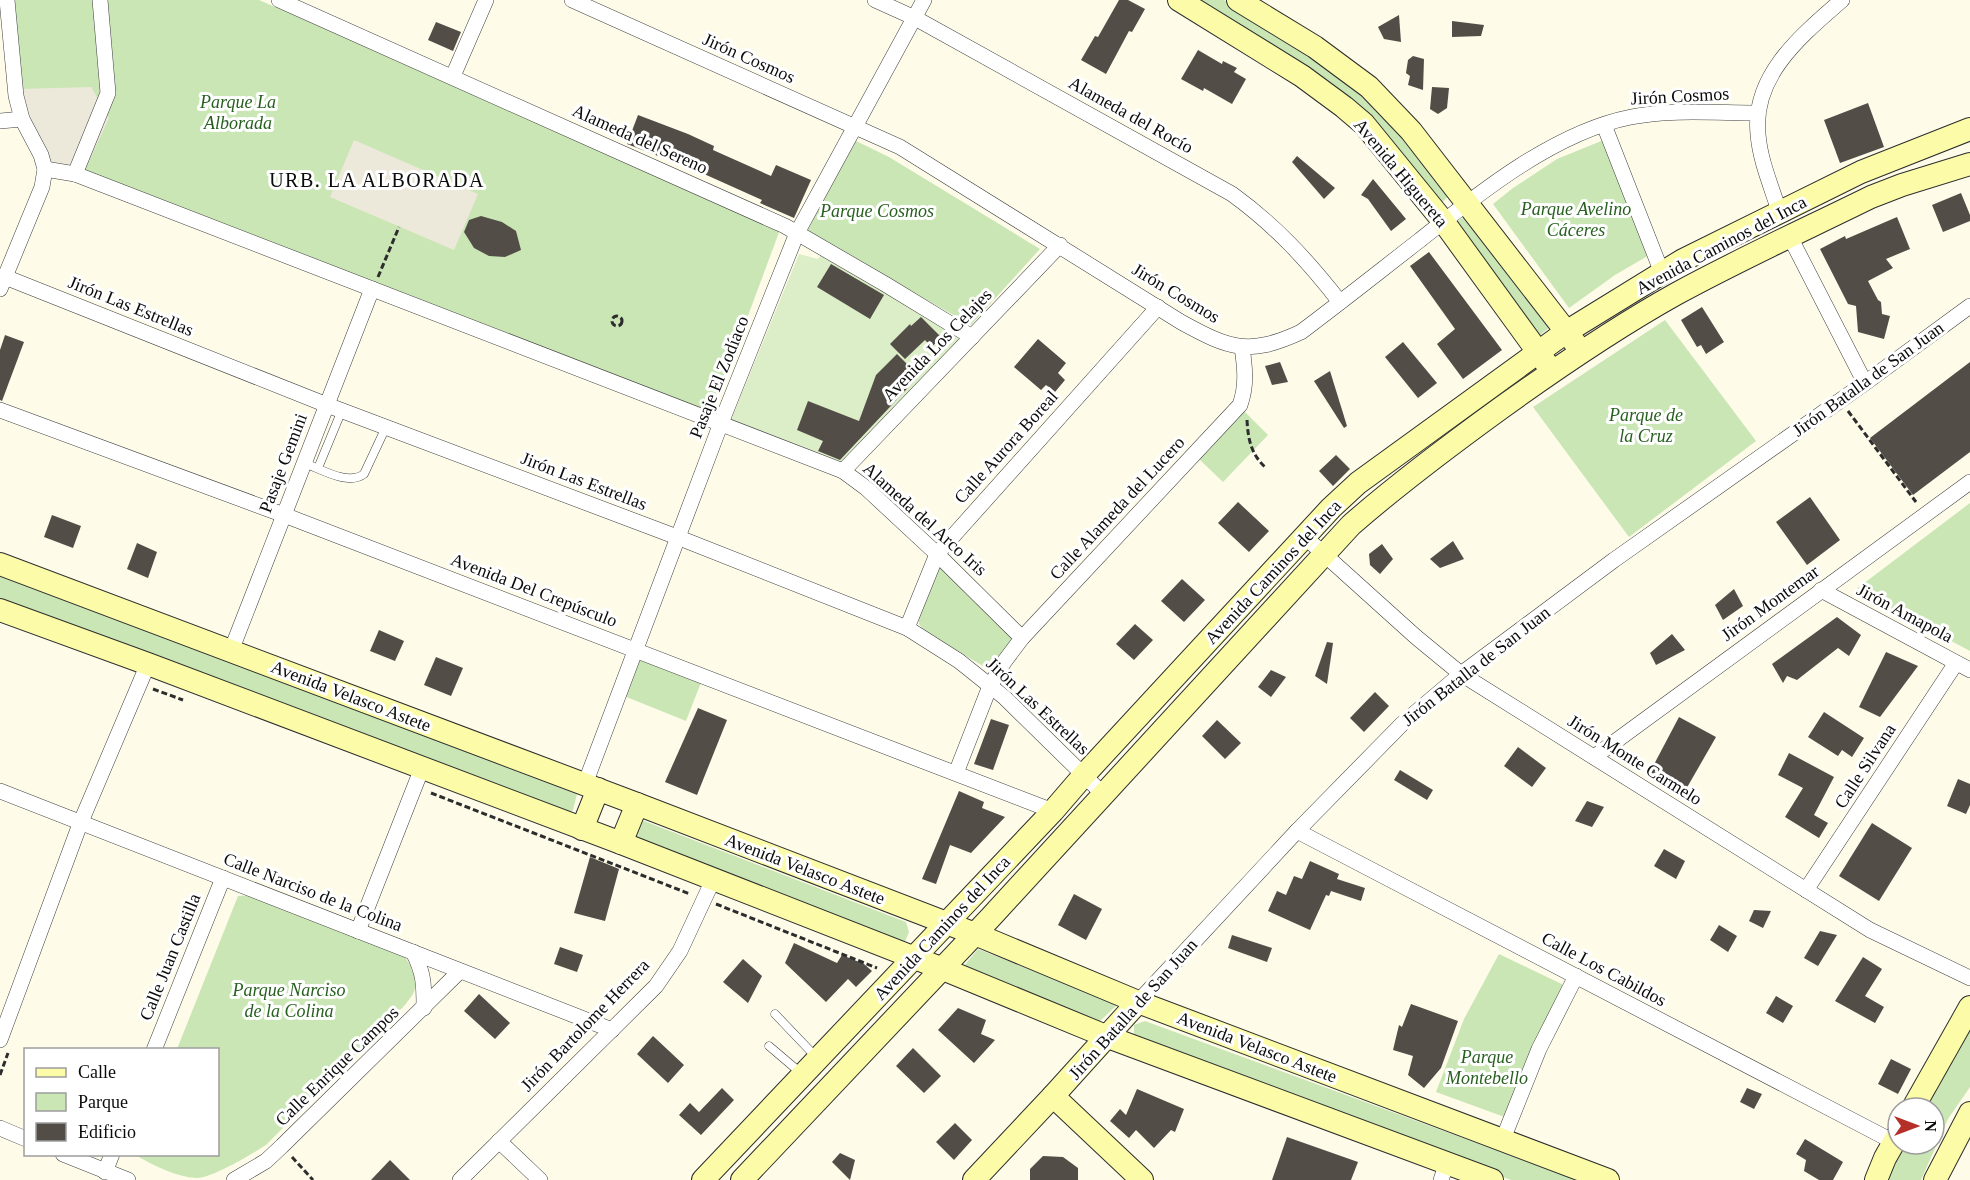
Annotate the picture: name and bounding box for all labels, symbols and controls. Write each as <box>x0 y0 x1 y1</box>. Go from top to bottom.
street label: Jirón Cosmos <box>700 29 798 87</box>
street label: Alameda del Rocío <box>1065 73 1197 157</box>
street label: Jirón Cosmos <box>1630 83 1730 109</box>
park label: Parque La Alborada <box>199 92 276 133</box>
street label: Alameda del Sereno <box>569 100 711 178</box>
street label: Avenida Higuereta <box>1350 115 1452 231</box>
district label: URB. LA ALBORADA <box>269 169 485 191</box>
street label: Avenida Caminos del Inca <box>1632 192 1810 298</box>
park label: Parque Avelino Cáceres <box>1520 199 1631 240</box>
park label: Parque Cosmos <box>819 201 934 221</box>
street label: Jirón Cosmos <box>1129 259 1223 327</box>
street label: Jirón Las Estrellas <box>66 272 196 340</box>
street label: Avenida Los Celajes <box>878 285 996 405</box>
street label: Pasaje El Zodíaco <box>685 313 753 441</box>
street label: Jirón Batalla de San Juan <box>1789 317 1947 441</box>
street label: Calle Aurora Boreal <box>950 386 1062 508</box>
park label: Parque de la Cruz <box>1608 405 1683 446</box>
street label: Pasaje Gemini <box>255 411 311 515</box>
street label: Calle Alameda del Lucero <box>1045 432 1189 584</box>
street label: Jirón Las Estrellas <box>518 448 650 514</box>
street label: Alameda del Arco Iris <box>859 458 991 580</box>
street label: Avenida Caminos del Inca <box>1201 496 1345 648</box>
street label: Avenida Del Crepúsculo <box>448 549 620 631</box>
street label: Jirón Montemar <box>1717 561 1823 645</box>
street label: Jirón Amapola <box>1854 579 1956 647</box>
street label: Jirón Batalla de San Juan <box>1398 602 1554 730</box>
street label: Jirón Las Estrellas <box>983 653 1093 759</box>
street label: Avenida Velasco Astete <box>268 656 434 736</box>
street label: Jirón Monte Carmelo <box>1564 711 1706 809</box>
street label: Calle Silvana <box>1830 720 1900 812</box>
street label: Avenida Velasco Astete <box>722 829 888 909</box>
street label: Calle Narciso de la Colina <box>221 849 405 935</box>
street label: Avenida Caminos del Inca <box>870 852 1014 1004</box>
street label: Calle Juan Castilla <box>135 891 205 1023</box>
street label: Calle Los Cabildos <box>1538 928 1670 1010</box>
street label: Jirón Batalla de San Juan <box>1065 935 1201 1083</box>
street label: Jirón Bartolome Herrera <box>517 955 653 1095</box>
park label: Parque Narciso de la Colina <box>231 980 346 1021</box>
street label: Calle Enrique Campos <box>271 1002 403 1130</box>
street label: Avenida Velasco Astete <box>1174 1007 1340 1087</box>
park label: Parque Montebello <box>1445 1047 1528 1088</box>
legend <box>24 1048 219 1156</box>
text: Calle <box>78 1062 116 1082</box>
text: Parque <box>78 1092 128 1112</box>
north arrow <box>1886 1096 1946 1156</box>
text: N <box>1922 1120 1939 1132</box>
text: Edificio <box>78 1122 136 1142</box>

